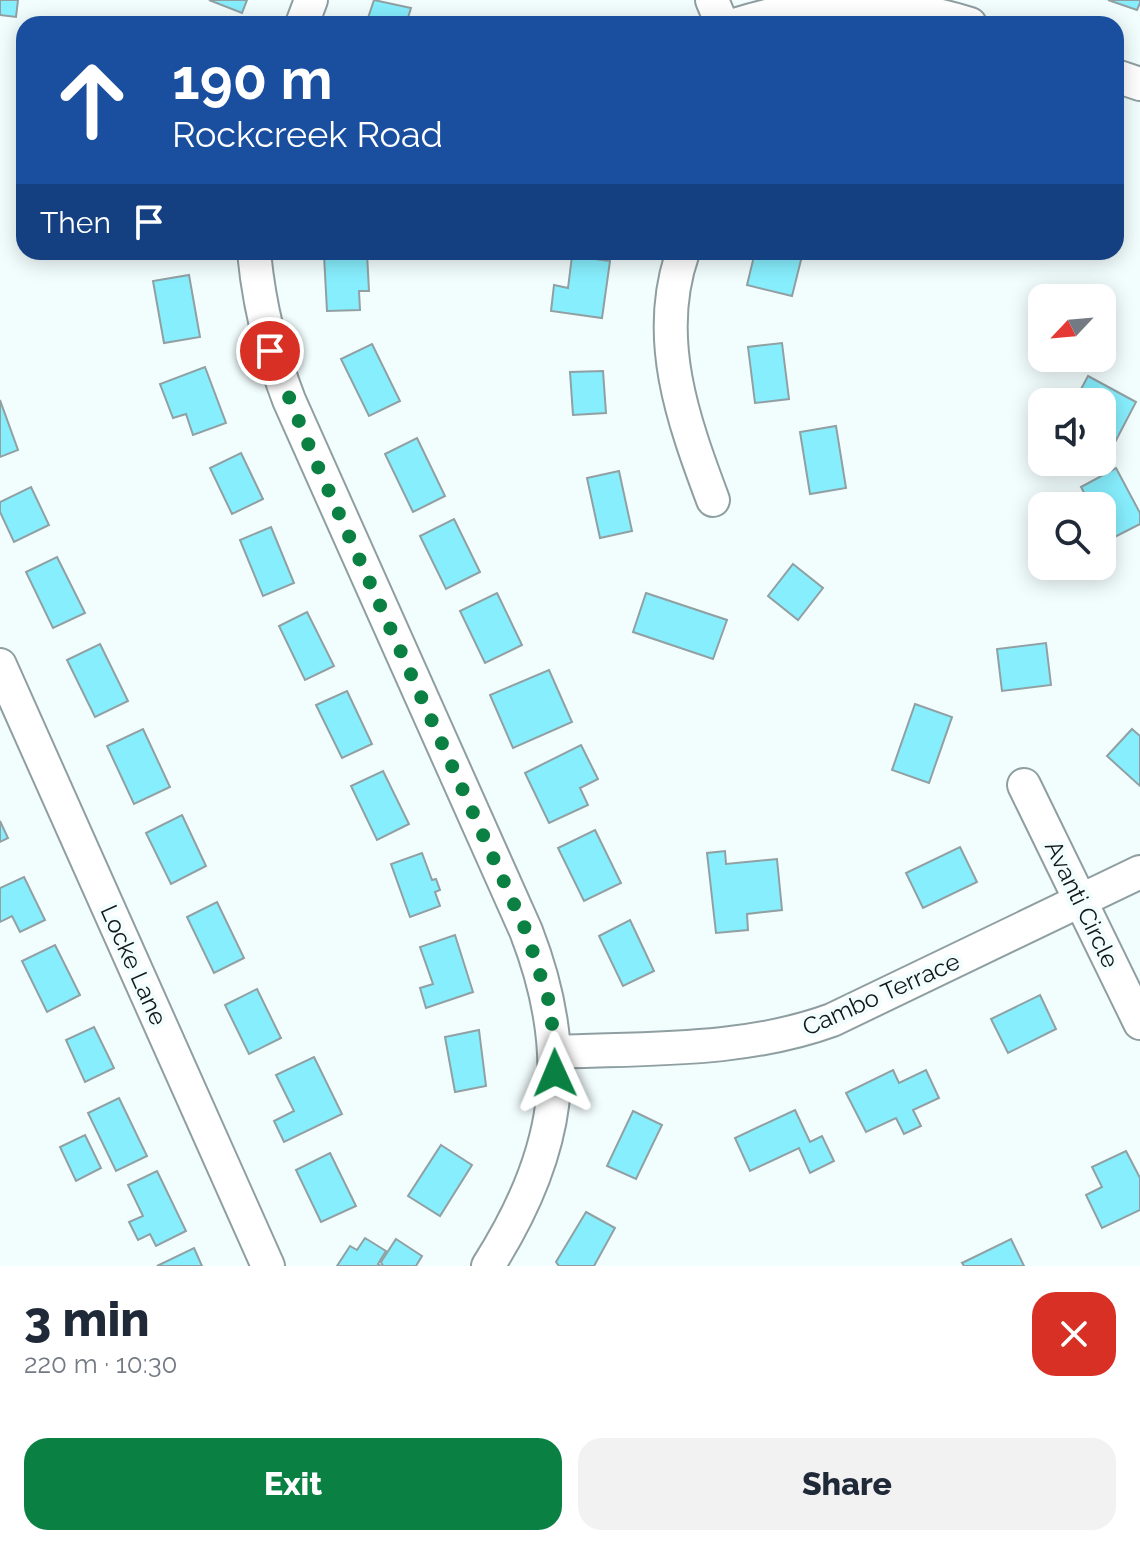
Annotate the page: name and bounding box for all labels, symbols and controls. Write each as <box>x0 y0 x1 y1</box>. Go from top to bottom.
text: 190 m <box>172 46 333 112</box>
icon: ahead <box>40 48 144 152</box>
text: Rockcreek Road <box>172 113 443 155</box>
icon: arrive <box>127 200 171 244</box>
text: Then <box>40 205 111 240</box>
north arrow <box>1028 284 1116 372</box>
map controls <box>1028 284 1116 580</box>
pin <box>236 317 304 385</box>
icon: arrive <box>248 329 292 373</box>
button: sound <box>1028 388 1116 476</box>
button: search <box>1028 492 1116 580</box>
street label: Avanti Circle <box>1039 836 1125 972</box>
street label: Locke Lane <box>95 900 173 1030</box>
street label: Cambo Terrace <box>798 946 964 1042</box>
position arrow <box>513 1031 597 1115</box>
text: 3 min <box>24 1291 150 1347</box>
button: close <box>1032 1292 1116 1376</box>
text: 220 m · 10:30 <box>24 1349 177 1379</box>
button: Exit <box>24 1438 562 1530</box>
button: Share <box>578 1438 1116 1530</box>

